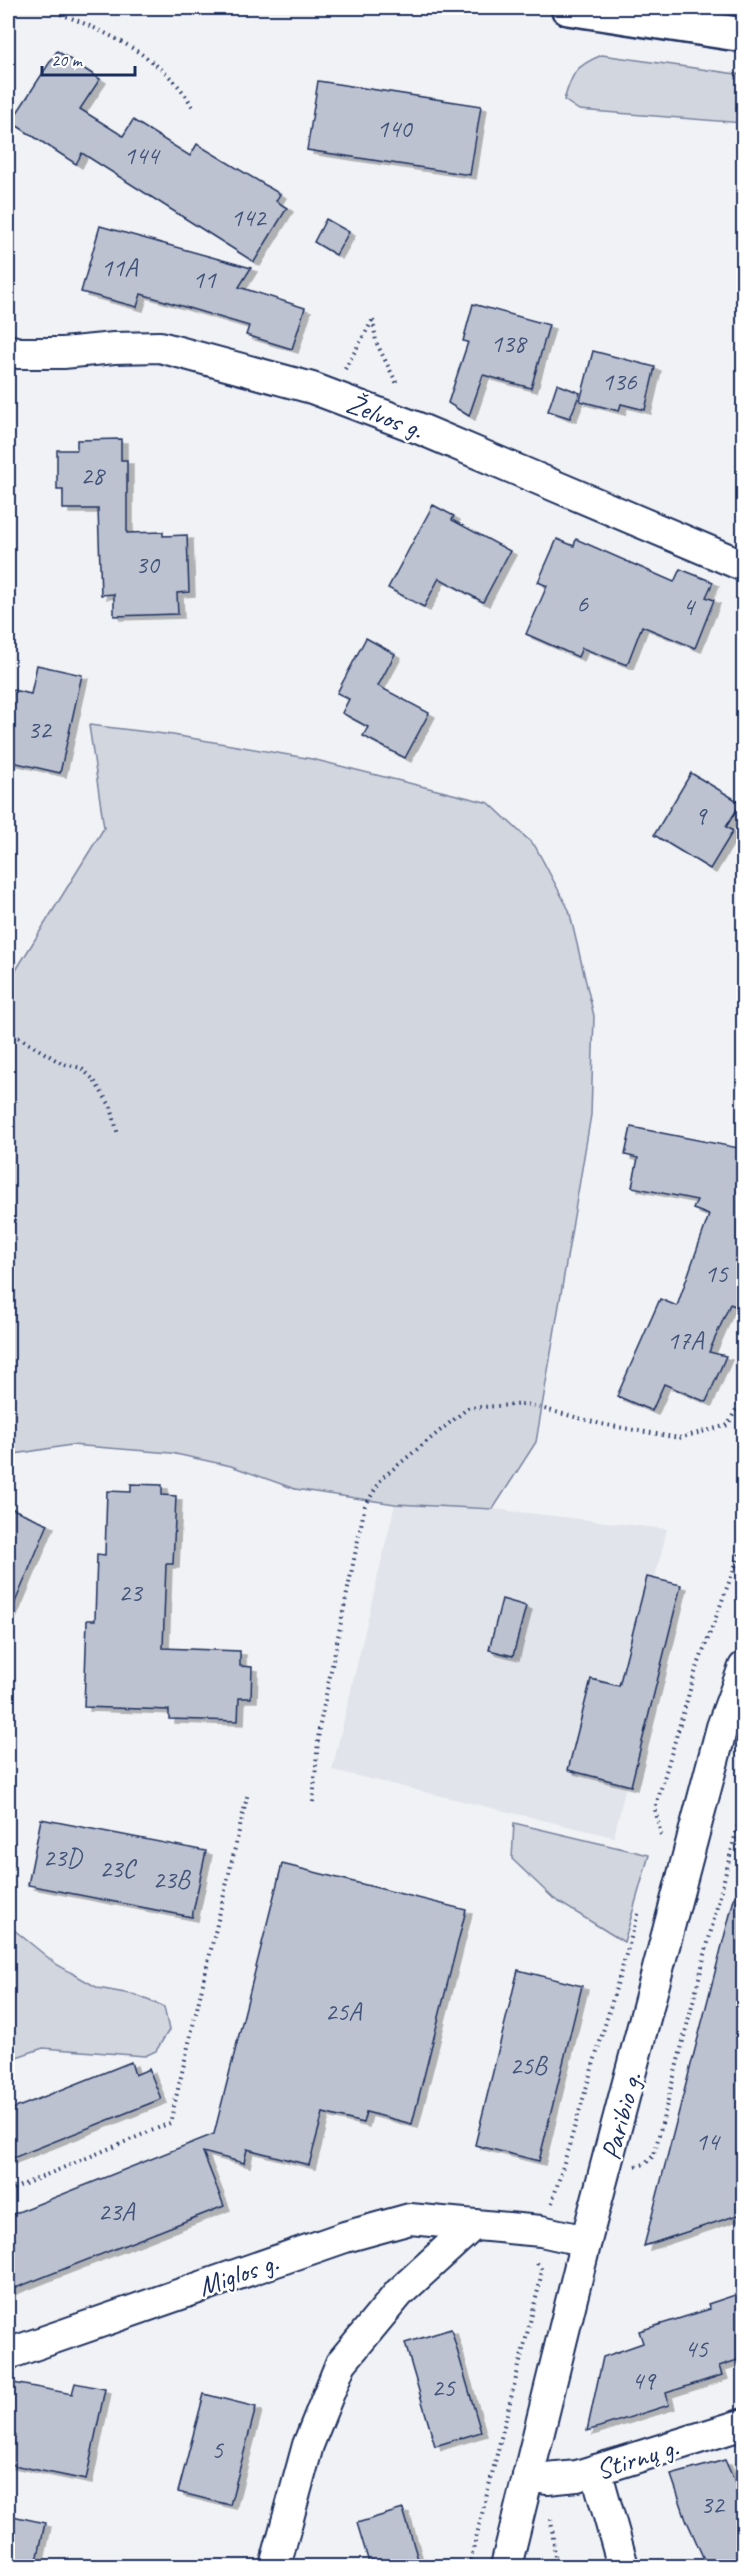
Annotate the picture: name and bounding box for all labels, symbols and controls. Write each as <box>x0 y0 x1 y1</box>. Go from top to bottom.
scale bar <box>42 39 135 77</box>
text: 20 m <box>51 49 84 71</box>
house number: 140 <box>376 112 414 145</box>
house number: 144 <box>123 139 161 172</box>
house number: 142 <box>230 201 268 234</box>
house number: 11A <box>101 251 139 284</box>
house number: 11 <box>192 263 217 296</box>
house number: 138 <box>490 327 528 360</box>
house number: 136 <box>601 365 638 398</box>
street label: Želvos g. <box>342 385 429 447</box>
house number: 28 <box>80 459 106 492</box>
house number: 30 <box>135 548 161 581</box>
house number: 6 <box>576 587 589 620</box>
house number: 4 <box>682 590 696 623</box>
house number: 32 <box>27 713 53 746</box>
house number: 9 <box>694 799 708 832</box>
house number: 15 <box>704 1257 729 1290</box>
house number: 17A <box>667 1324 705 1357</box>
house number: 23 <box>118 1576 144 1609</box>
house number: 23D <box>43 1841 83 1874</box>
house number: 23C <box>99 1852 138 1885</box>
house number: 23B <box>153 1863 191 1896</box>
house number: 25A <box>325 1995 363 2028</box>
house number: 25B <box>510 2049 548 2082</box>
street label: Paribio g. <box>593 2068 650 2164</box>
house number: 14 <box>695 2125 721 2158</box>
house number: 23A <box>98 2195 136 2228</box>
street label: Miglos g. <box>194 2244 283 2304</box>
house number: 45 <box>684 2332 709 2365</box>
house number: 49 <box>631 2364 657 2397</box>
house number: 25 <box>431 2371 456 2404</box>
street label: Stirnų g. <box>592 2429 683 2487</box>
house number: 5 <box>211 2433 224 2466</box>
house number: 32 <box>700 2488 726 2521</box>

